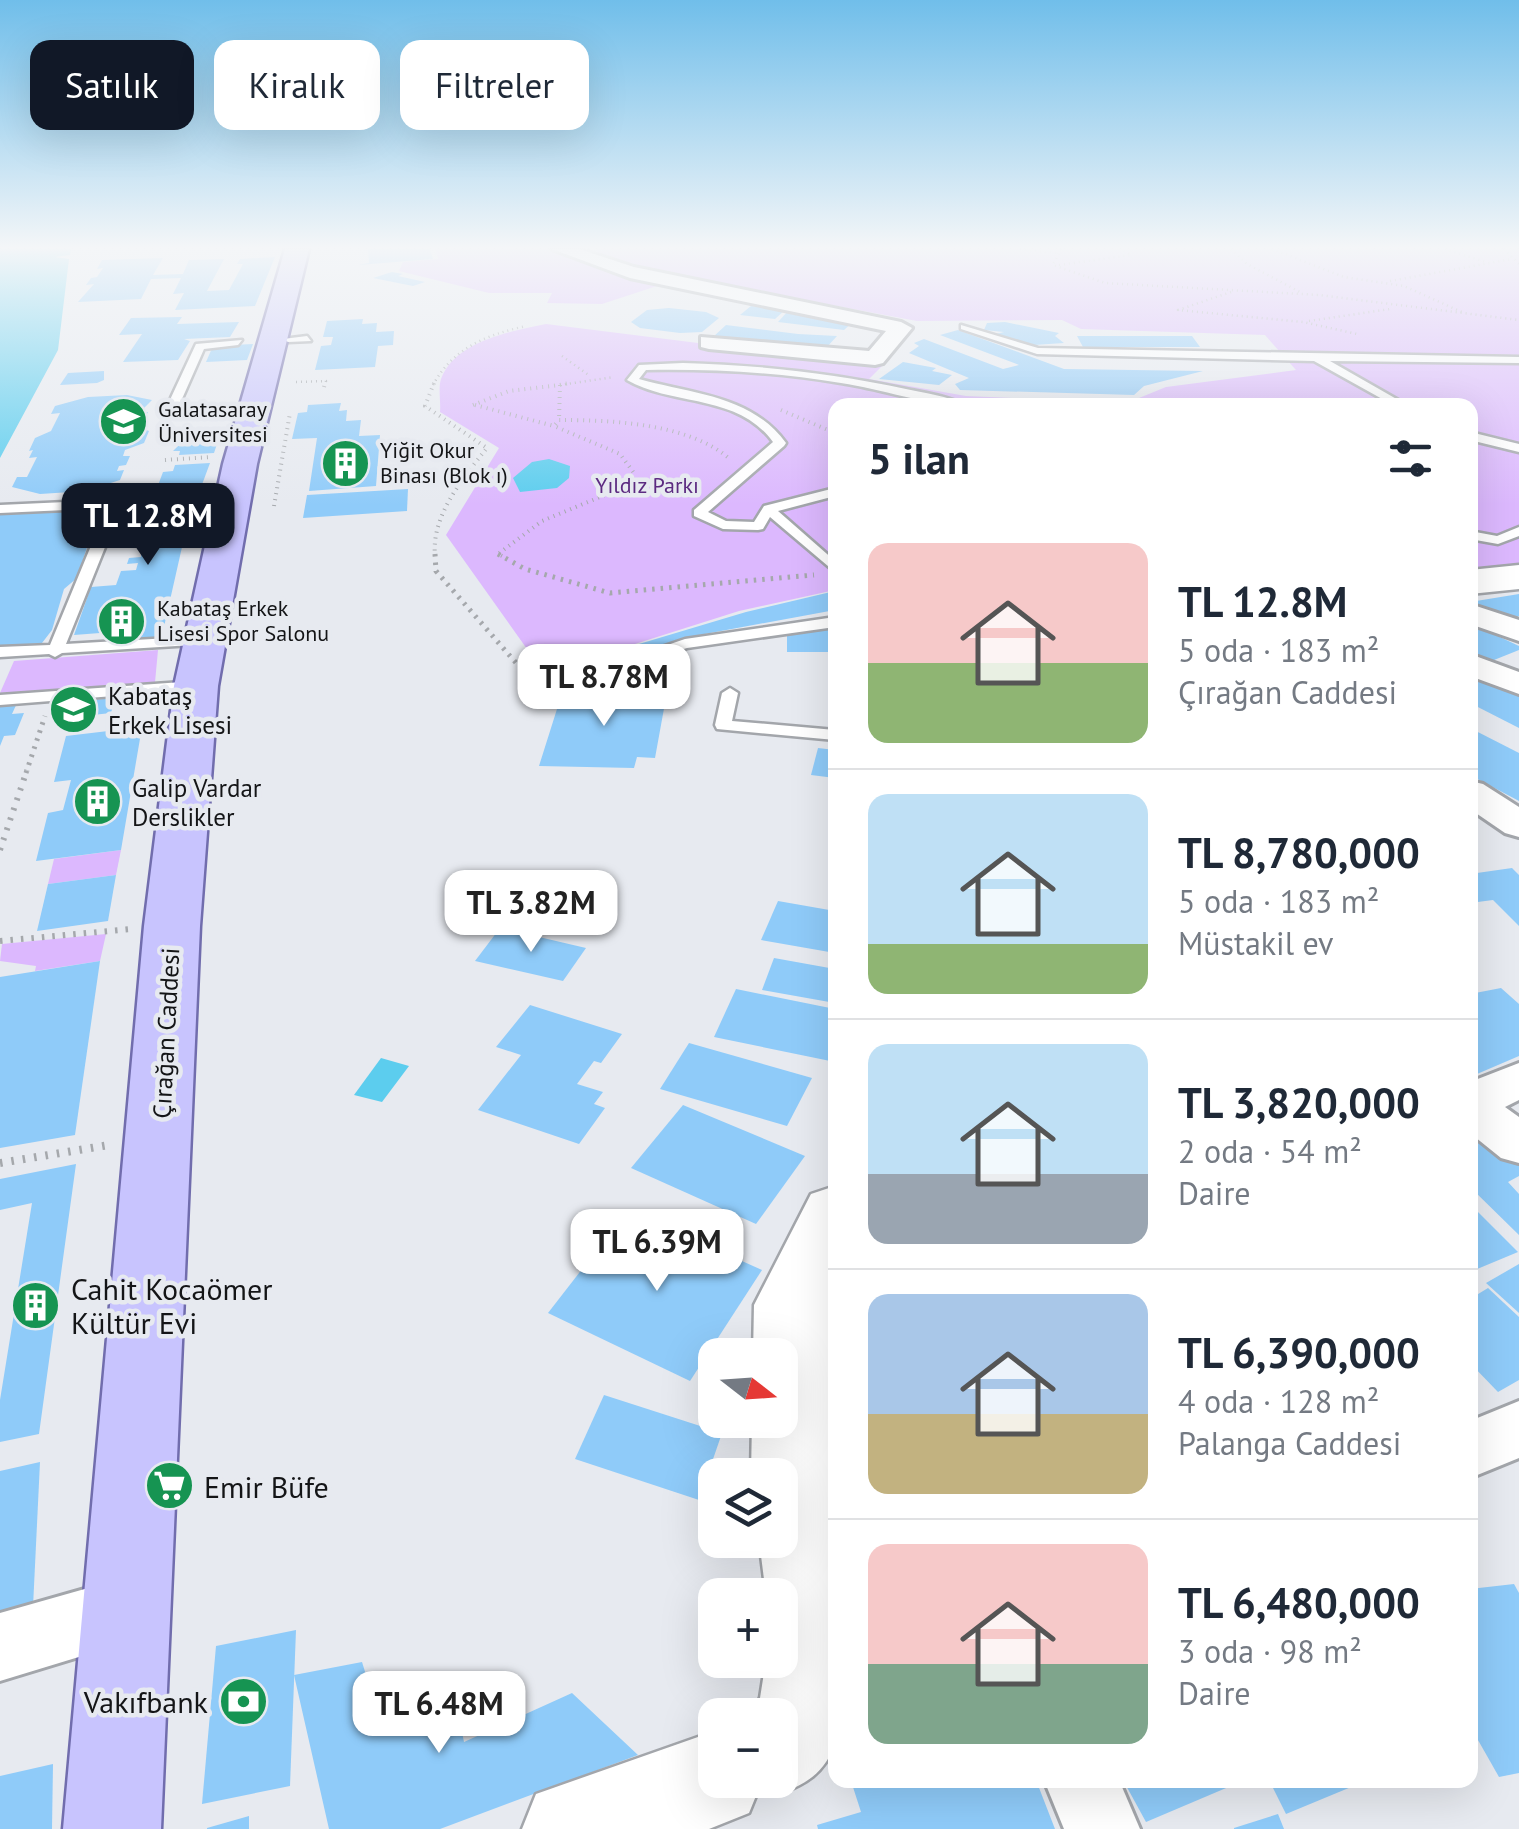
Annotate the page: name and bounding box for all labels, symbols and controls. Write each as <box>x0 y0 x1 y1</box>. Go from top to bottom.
chip: Satılık <box>30 40 194 130</box>
chip: Kiralık <box>214 40 380 130</box>
chip: Filtreler <box>400 40 589 130</box>
place label: Galatasaray Üniversitesi <box>158 395 268 448</box>
school or university icon: Galatasaray Üniversitesi <box>97 396 149 448</box>
text: 5 ilan <box>868 431 970 486</box>
icon: filters <box>1383 431 1438 486</box>
place label: Yiğit Okur Binası (Blok ı) <box>380 436 508 489</box>
building icon: Yiğit Okur Binası (Blok ı) <box>319 437 371 489</box>
park label: Yıldız Parkı <box>595 471 699 499</box>
pin: TL 12.8M <box>45 483 251 568</box>
text: TL 12.8M <box>84 494 213 536</box>
text: TL 12.8M <box>1178 574 1347 629</box>
icon: home <box>948 583 1068 703</box>
place label: Kabataş Erkek Lisesi Spor Salonu <box>157 594 329 647</box>
building icon: Kabataş Erkek Lisesi Spor Salonu <box>96 595 148 647</box>
text: 5 oda · 183 m² <box>1178 629 1379 671</box>
pin: TL 8.78M <box>501 644 707 729</box>
text: TL 8.78M <box>540 655 669 697</box>
text: Çırağan Caddesi <box>1178 671 1397 713</box>
place label: Kabataş Erkek Lisesi <box>108 680 232 741</box>
school or university icon: Kabataş Erkek Lisesi <box>47 684 99 736</box>
place label: Galip Vardar Derslikler <box>132 772 262 833</box>
building icon: Galip Vardar Derslikler <box>71 776 123 828</box>
text: TL 8,780,000 <box>1178 825 1420 880</box>
icon: home <box>948 834 1068 954</box>
pin: TL 3.82M <box>428 870 634 955</box>
text: 5 oda · 183 m² <box>1178 880 1379 922</box>
text: TL 3.82M <box>467 881 596 923</box>
text: Müstakil ev <box>1178 922 1334 964</box>
street label: Çırağan Caddesi <box>146 947 186 1119</box>
text: TL 3,820,000 <box>1178 1075 1420 1130</box>
icon: home <box>948 1084 1068 1204</box>
text: 2 oda · 54 m² <box>1178 1130 1362 1172</box>
text: Daire <box>1178 1172 1251 1214</box>
pin: TL 6.39M <box>554 1209 760 1294</box>
text: TL 6.39M <box>593 1220 722 1262</box>
place label: Cahit Kocaömer Kültür Evi <box>71 1269 272 1342</box>
building icon: Cahit Kocaömer Kültür Evi <box>10 1279 62 1331</box>
text: TL 6,390,000 <box>1178 1325 1420 1380</box>
icon: home <box>948 1334 1068 1454</box>
north arrow <box>698 1338 798 1438</box>
map controls <box>698 1338 798 1798</box>
text: 4 oda · 128 m² <box>1178 1380 1379 1422</box>
text: Palanga Caddesi <box>1178 1422 1401 1464</box>
button: layers <box>698 1458 798 1558</box>
supermarket icon: Emir Büfe <box>143 1460 195 1512</box>
place label: Emir Büfe <box>204 1467 329 1506</box>
text: TL 6,480,000 <box>1178 1575 1420 1630</box>
button: + <box>698 1578 798 1678</box>
icon: home <box>948 1584 1068 1704</box>
text: 3 oda · 98 m² <box>1178 1630 1362 1672</box>
pin: TL 6.48M <box>336 1671 542 1756</box>
text: Daire <box>1178 1672 1251 1714</box>
bank icon: Vakıfbank <box>217 1675 269 1727</box>
place label: Vakıfbank <box>83 1682 209 1721</box>
text: TL 6.48M <box>375 1682 504 1724</box>
button: − <box>698 1698 798 1798</box>

